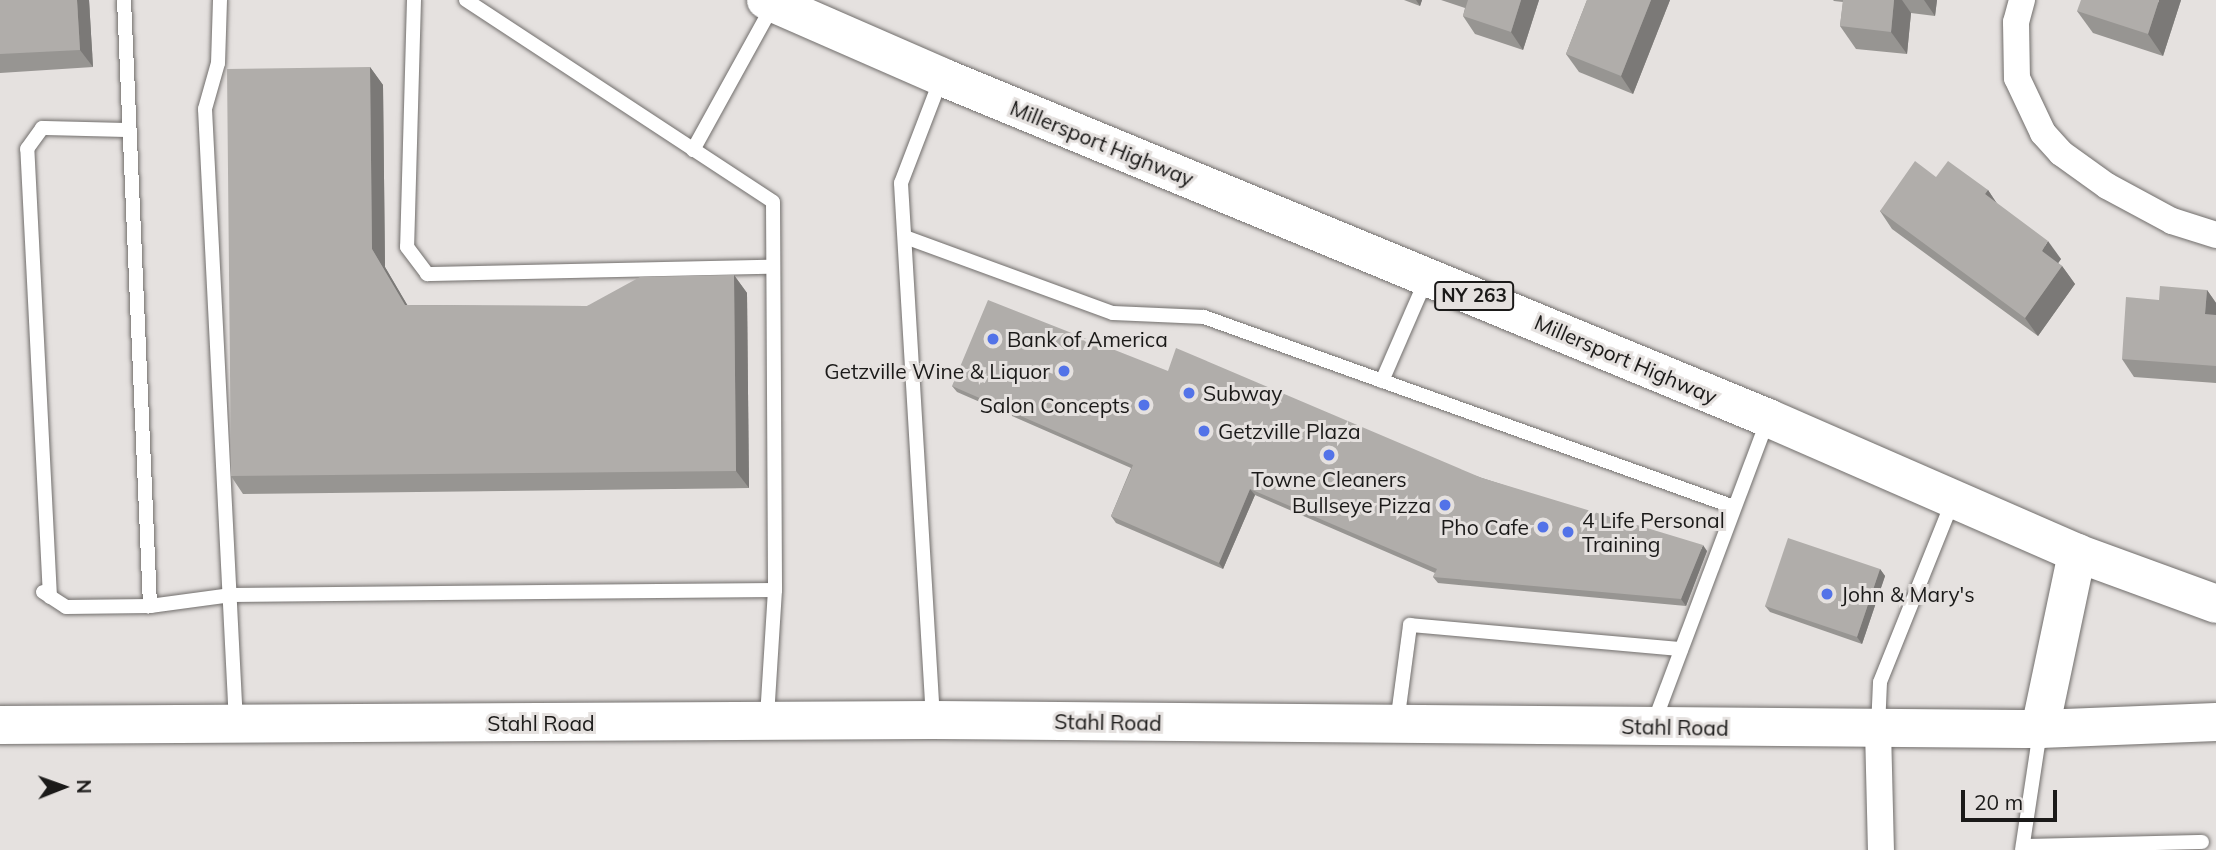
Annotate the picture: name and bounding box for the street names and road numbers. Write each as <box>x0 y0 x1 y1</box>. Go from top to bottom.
street label: Millersport Highway <box>1007 95 1197 191</box>
road number: NY 263 <box>1434 280 1514 312</box>
street label: Millersport Highway <box>1531 309 1721 409</box>
street label: Stahl Road <box>1054 708 1162 736</box>
street label: Stahl Road <box>487 710 595 736</box>
street label: Stahl Road <box>1621 713 1729 741</box>

